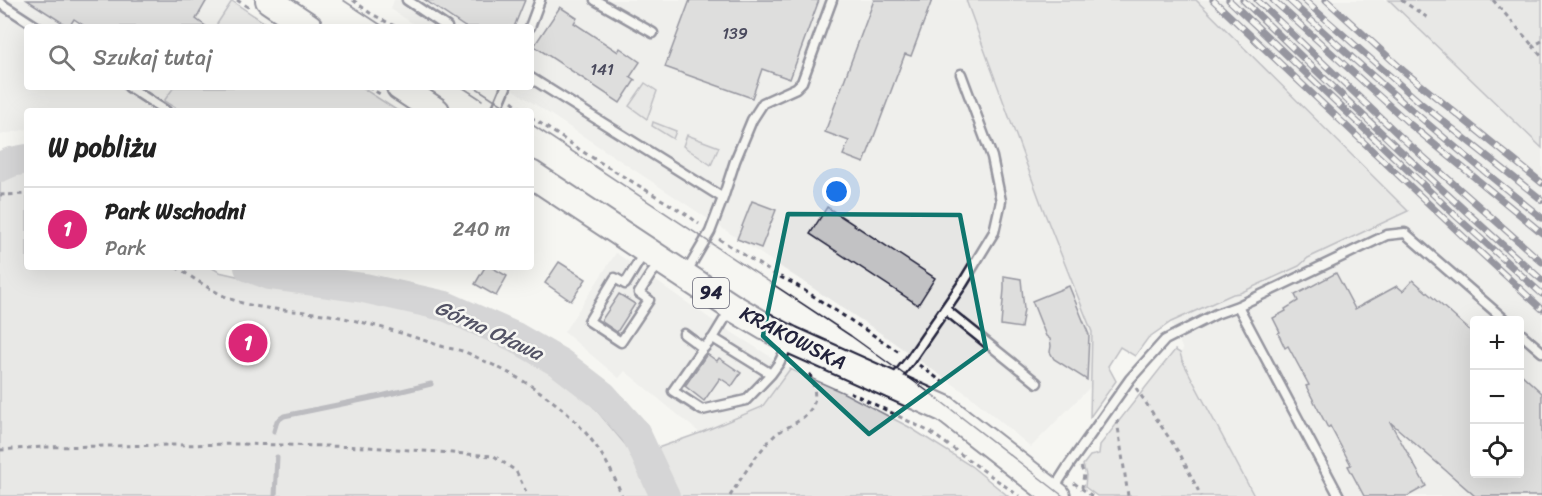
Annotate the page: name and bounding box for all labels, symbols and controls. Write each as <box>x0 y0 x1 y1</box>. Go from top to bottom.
house number: 139 <box>722 19 748 48</box>
search box <box>24 24 534 90</box>
text: Szukaj tutaj <box>93 38 212 77</box>
icon: search <box>45 41 78 74</box>
house number: 141 <box>590 55 614 84</box>
text: W pobliżu <box>48 124 157 170</box>
your location <box>822 177 851 206</box>
text: Park Wschodni <box>105 192 245 231</box>
text: 1 <box>63 212 72 247</box>
text: 240 m <box>453 212 510 247</box>
text: Park <box>105 231 146 266</box>
road number: 94 <box>693 278 729 308</box>
water label: Górna Oława <box>429 288 552 373</box>
street label: KRAKOWSKA <box>734 296 852 380</box>
map controls <box>1470 316 1524 478</box>
button: + <box>1470 316 1524 370</box>
pin: 1 <box>228 320 268 366</box>
button: − <box>1470 370 1524 424</box>
button: locate <box>1470 424 1524 478</box>

